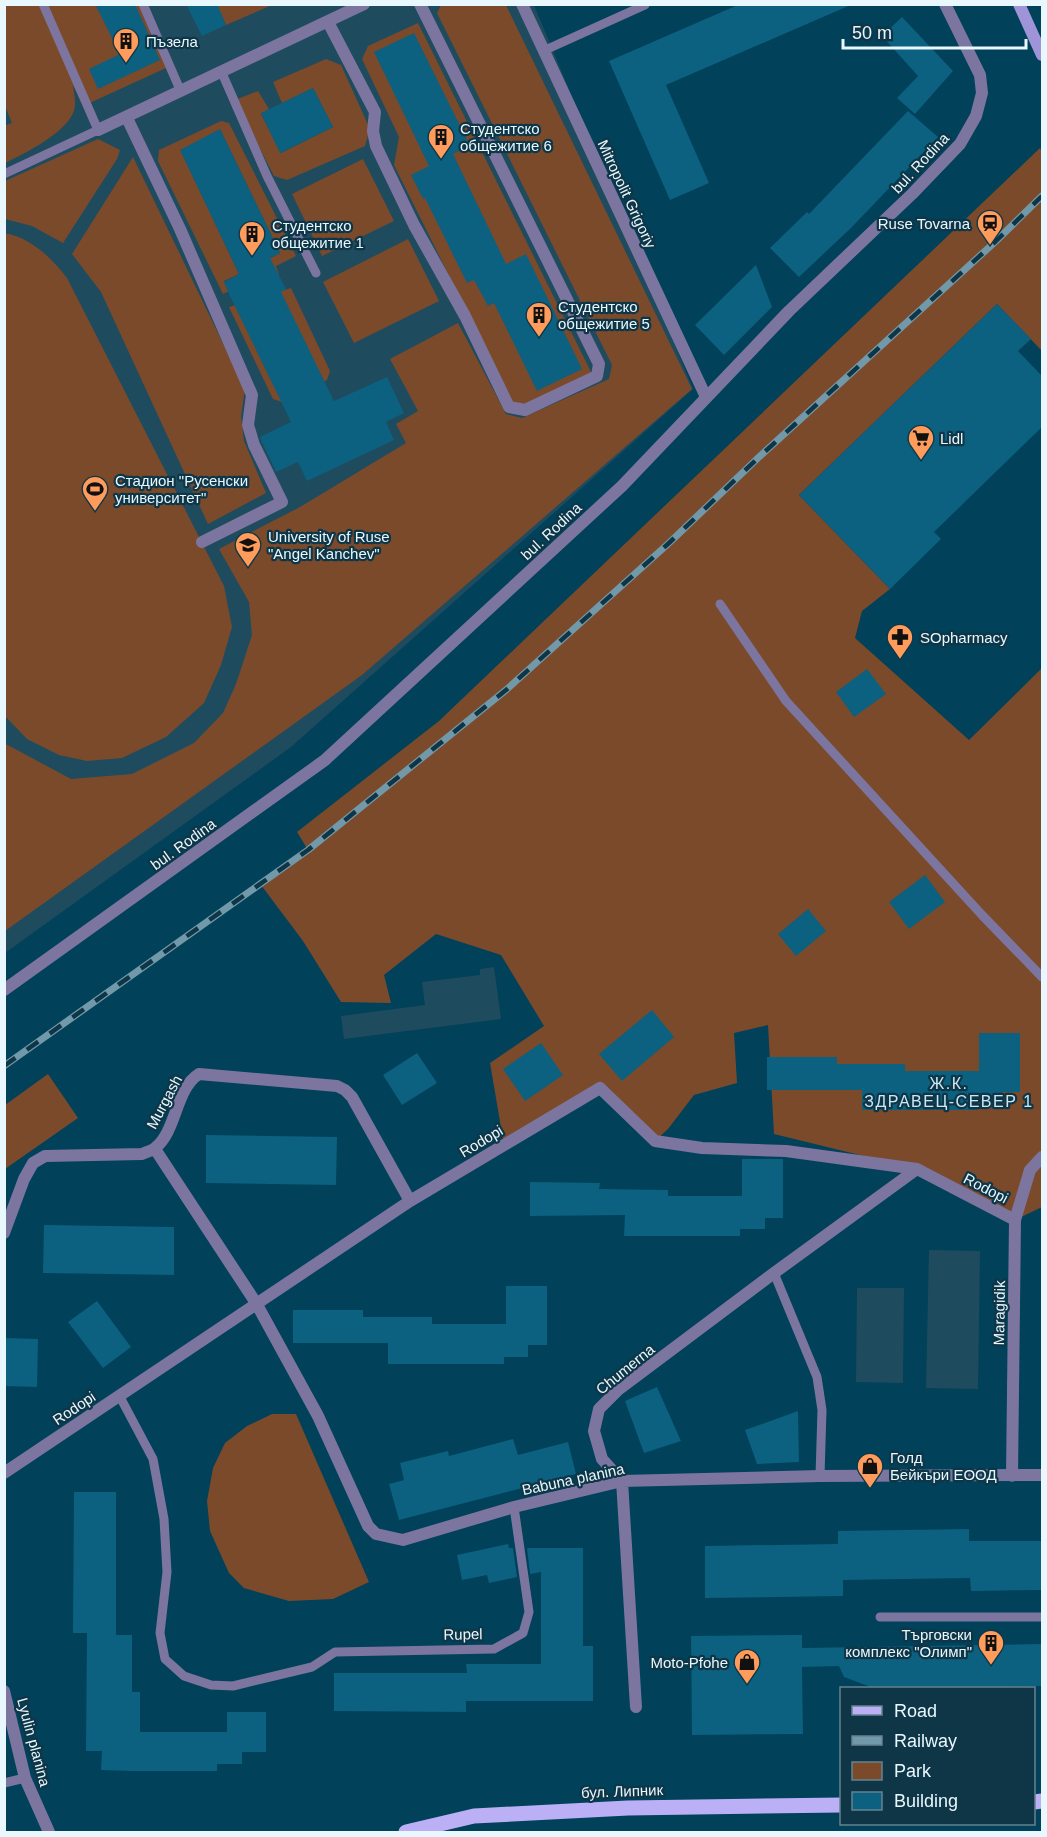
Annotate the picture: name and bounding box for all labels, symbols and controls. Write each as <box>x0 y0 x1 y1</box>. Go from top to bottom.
scale bar <box>843 12 1026 50</box>
text: 50 m <box>852 23 892 43</box>
building icon: Пъзела <box>111 26 141 64</box>
place label: Пъзела <box>146 33 198 50</box>
place label: Студентско общежитие 6 <box>460 120 552 154</box>
building icon: Студентско общежитие 6 <box>426 122 456 160</box>
street label: bul. Rodina <box>888 129 953 197</box>
street label: Mitropolit Grigoriy <box>594 137 660 251</box>
station icon: Ruse Tovarna <box>975 208 1005 246</box>
place label: Ruse Tovarna <box>878 215 971 232</box>
place label: Студентско общежитие 1 <box>272 217 364 251</box>
building icon: Студентско общежитие 1 <box>237 219 267 257</box>
place label: Студентско общежитие 5 <box>558 298 650 332</box>
building icon: Студентско общежитие 5 <box>524 300 554 338</box>
supermarket icon: Lidl <box>906 423 936 461</box>
place label: Lidl <box>940 430 963 447</box>
place label: Стадион "Русенски университет" <box>115 472 248 506</box>
sports icon: Стадион "Русенски университет" <box>80 474 110 512</box>
street label: bul. Rodina <box>517 498 585 563</box>
place label: University of Ruse "Angel Kanchev" <box>268 528 390 562</box>
school or university icon: University of Ruse "Angel Kanchev" <box>233 530 263 568</box>
pharmacy icon: SOpharmacy <box>885 622 915 660</box>
place label: SOpharmacy <box>920 629 1008 646</box>
street label: bul. Rodina <box>147 814 219 873</box>
street label: Murgash <box>143 1072 185 1132</box>
district label: Ж.К. ЗДРАВЕЦ-СЕВЕР 1 <box>864 1075 1034 1110</box>
street label: Rodopi <box>456 1121 506 1161</box>
street label: Rodopi <box>961 1170 1011 1206</box>
street label: Maragidik <box>990 1280 1008 1346</box>
street label: Chumerna <box>592 1340 658 1398</box>
street label: Rodopi <box>50 1388 98 1428</box>
place label: Голд Бейкъри ЕООД <box>890 1449 997 1483</box>
shop icon: Голд Бейкъри ЕООД <box>855 1451 885 1489</box>
street label: Babuna planina <box>520 1460 626 1498</box>
street label: Rupel <box>443 1625 483 1643</box>
place label: Търговски комплекс "Олимп" <box>845 1626 972 1660</box>
building icon: Търговски комплекс "Олимп" <box>976 1628 1006 1666</box>
shop icon: Moto-Pfohe <box>732 1647 762 1685</box>
place label: Moto-Pfohe <box>650 1654 728 1671</box>
legend <box>840 1687 1035 1825</box>
street label: Lyulin planina <box>14 1696 54 1789</box>
text: Road <box>894 1701 937 1721</box>
text: Railway <box>894 1731 957 1751</box>
text: Park <box>894 1761 932 1781</box>
street label: бул. Липник <box>581 1781 664 1801</box>
text: Building <box>894 1791 958 1811</box>

